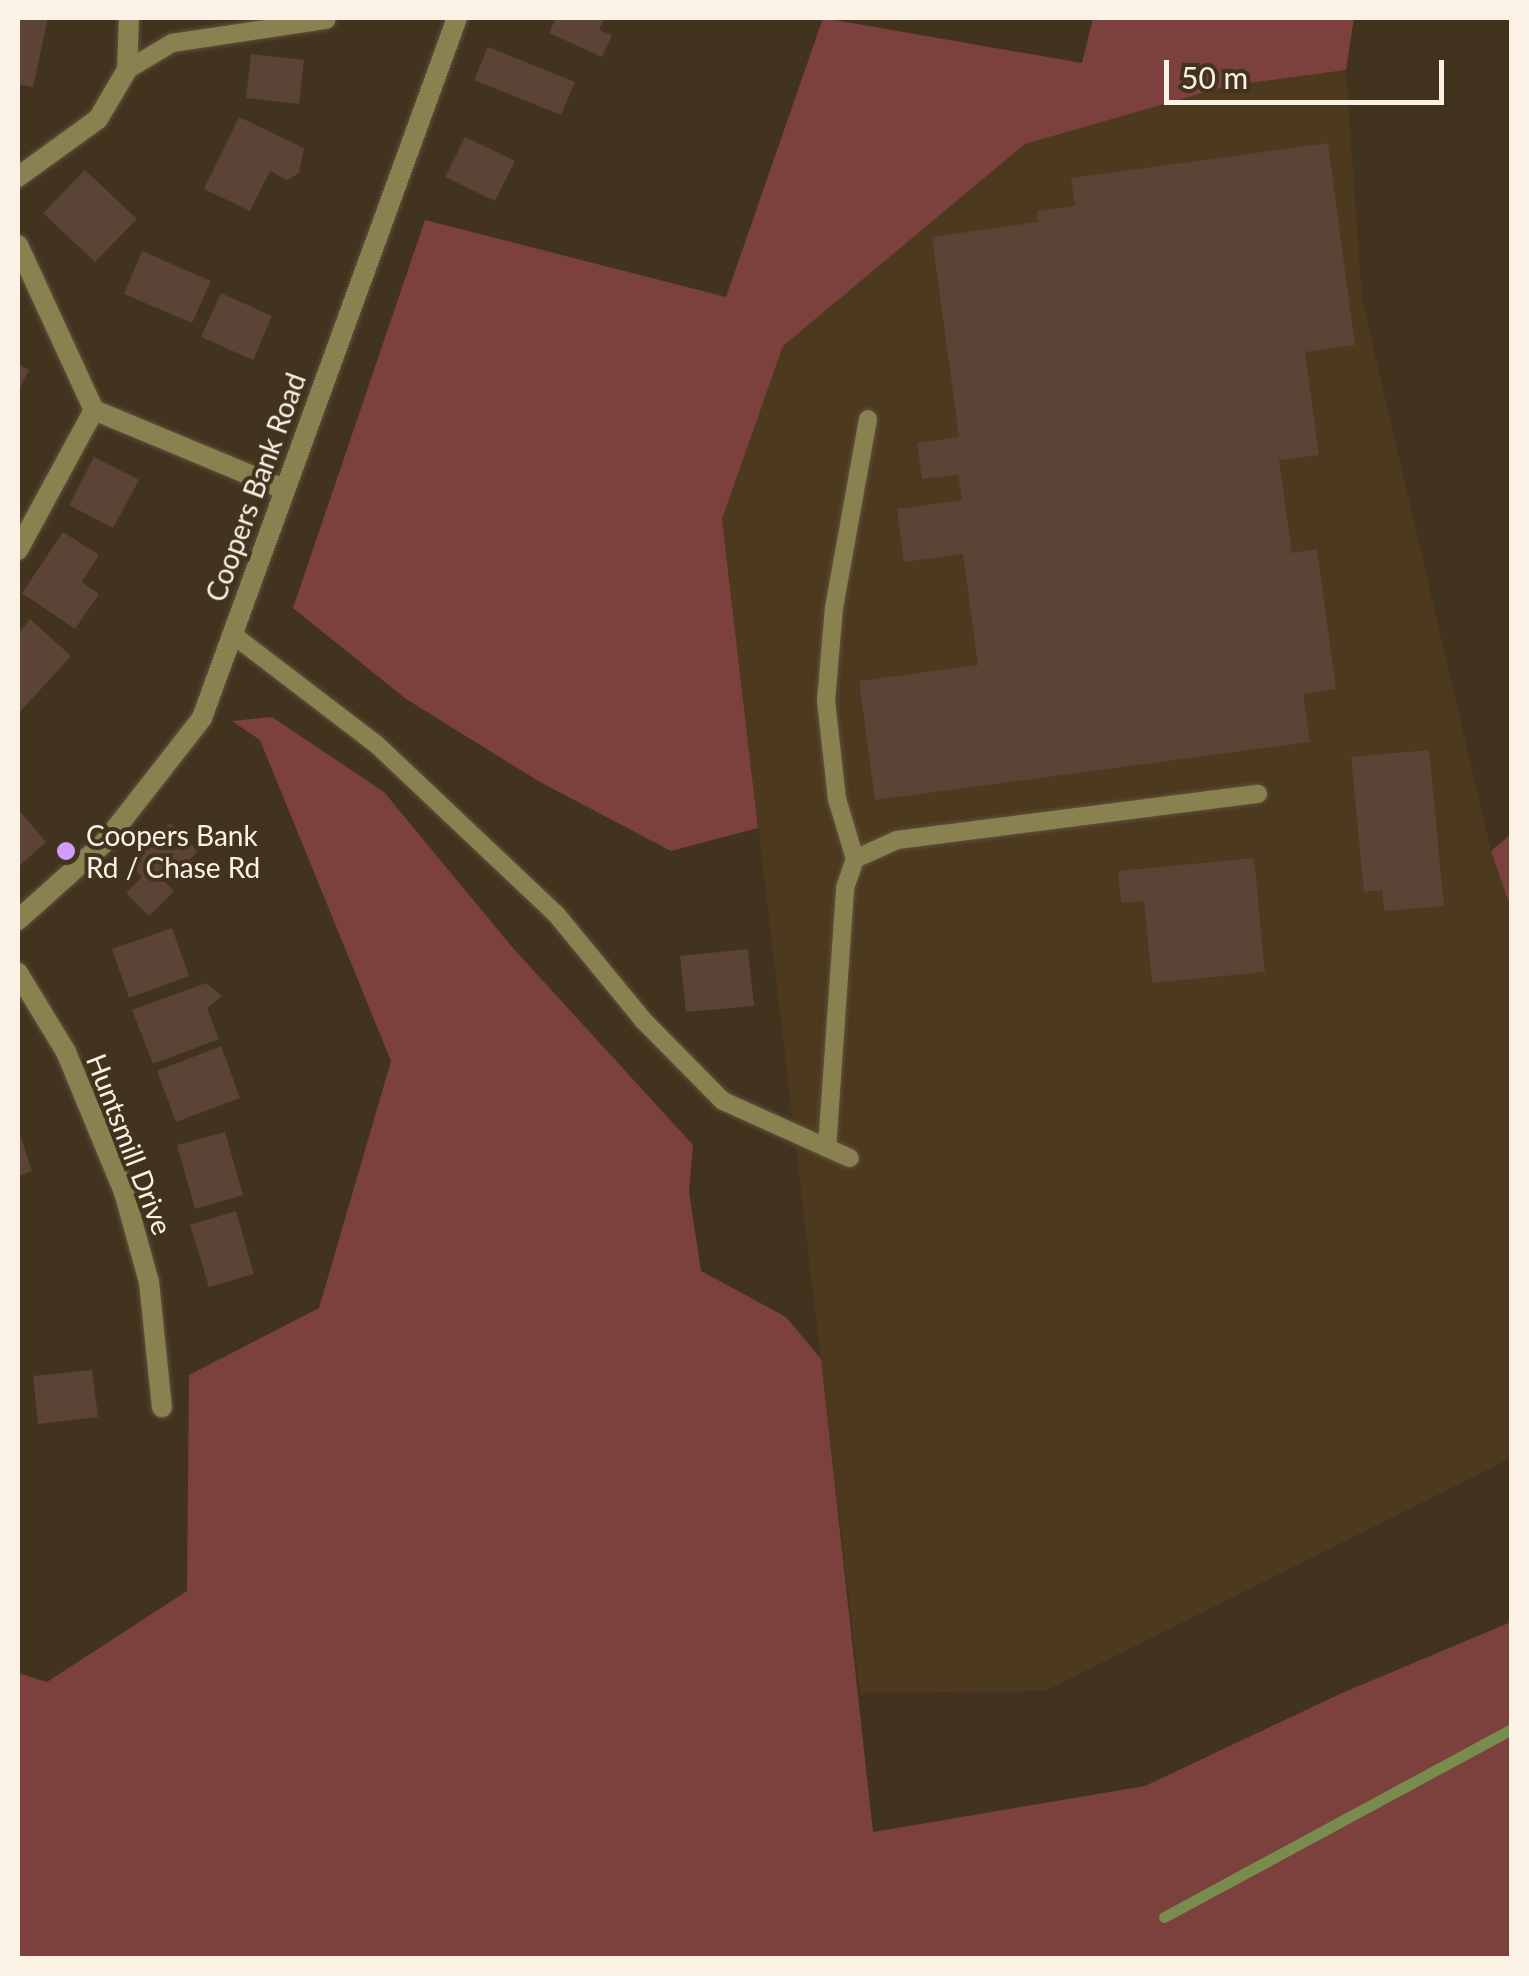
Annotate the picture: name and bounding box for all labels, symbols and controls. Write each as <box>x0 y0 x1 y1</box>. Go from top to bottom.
scale bar <box>1169 40 1449 102</box>
text: 50 m <box>1181 59 1248 95</box>
street label: Coopers Bank Road <box>198 368 312 606</box>
place label: Coopers Bank Rd / Chase Rd <box>86 818 260 884</box>
marker: Coopers Bank Rd / Chase Rd <box>55 840 77 862</box>
street label: Huntsmill Drive <box>80 1049 180 1239</box>

